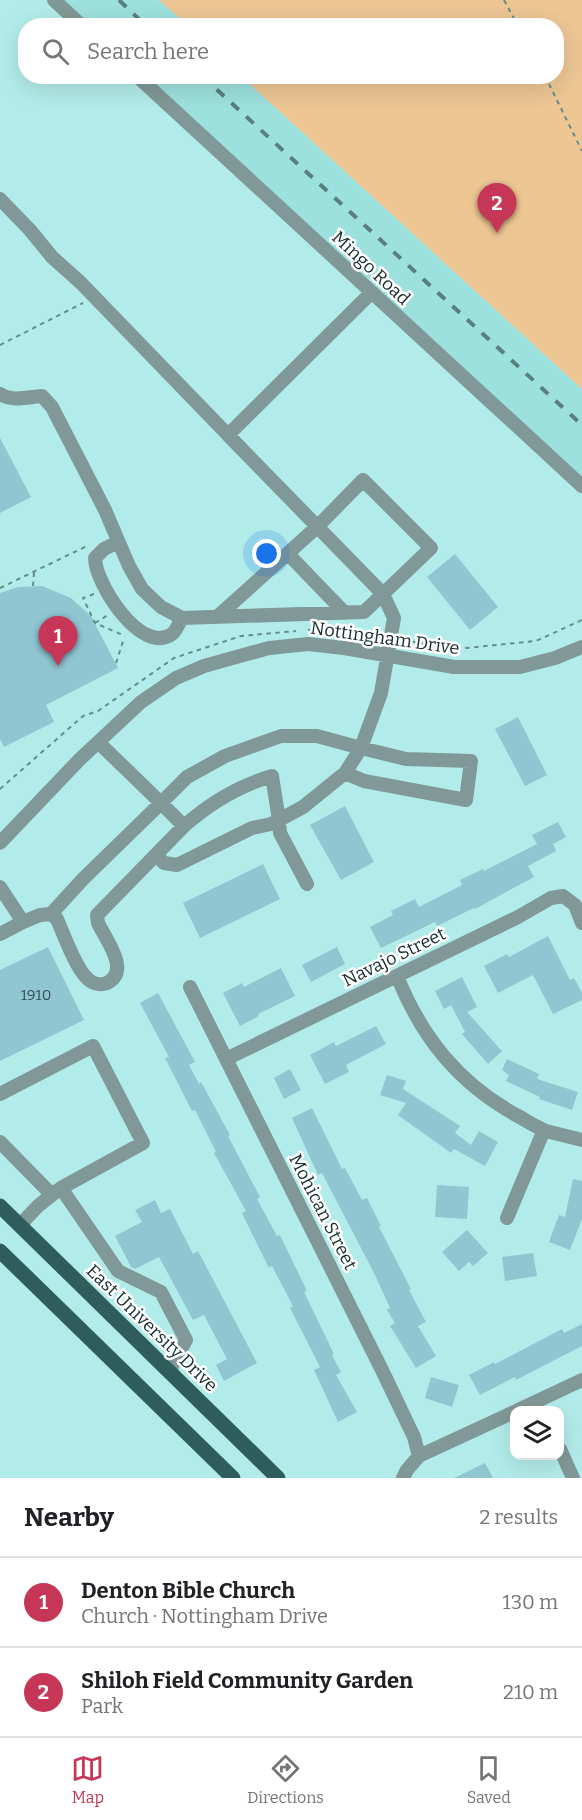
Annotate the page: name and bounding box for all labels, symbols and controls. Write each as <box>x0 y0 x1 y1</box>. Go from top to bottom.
search box <box>18 18 564 84</box>
icon: search <box>39 35 72 68</box>
text: Search here <box>87 38 209 65</box>
pin: 2 <box>478 184 516 233</box>
street label: Mingo Road <box>327 226 415 310</box>
your location <box>252 539 281 568</box>
pin: 1 <box>38 616 78 666</box>
street label: Nottingham Drive <box>309 617 461 659</box>
street label: Navajo Street <box>339 922 450 991</box>
house number: 1910 <box>21 986 51 1004</box>
street label: Mohican Street <box>284 1150 362 1274</box>
street label: East University Drive <box>82 1260 222 1396</box>
map controls <box>510 1406 564 1460</box>
button: layers <box>510 1406 564 1460</box>
text: Nearby <box>24 1502 114 1533</box>
text: 2 results <box>479 1505 558 1529</box>
text: Denton Bible Church <box>81 1577 295 1604</box>
text: 1 <box>39 1590 48 1614</box>
text: 130 m <box>503 1590 558 1614</box>
text: Church · Nottingham Drive <box>81 1604 328 1628</box>
text: Shiloh Field Community Garden <box>81 1667 413 1694</box>
text: 2 <box>38 1680 49 1704</box>
text: 210 m <box>503 1680 558 1704</box>
text: Park <box>81 1694 123 1718</box>
tab: Map <box>71 1752 104 1807</box>
tab: Directions <box>247 1752 324 1807</box>
tab: Saved <box>467 1752 511 1807</box>

